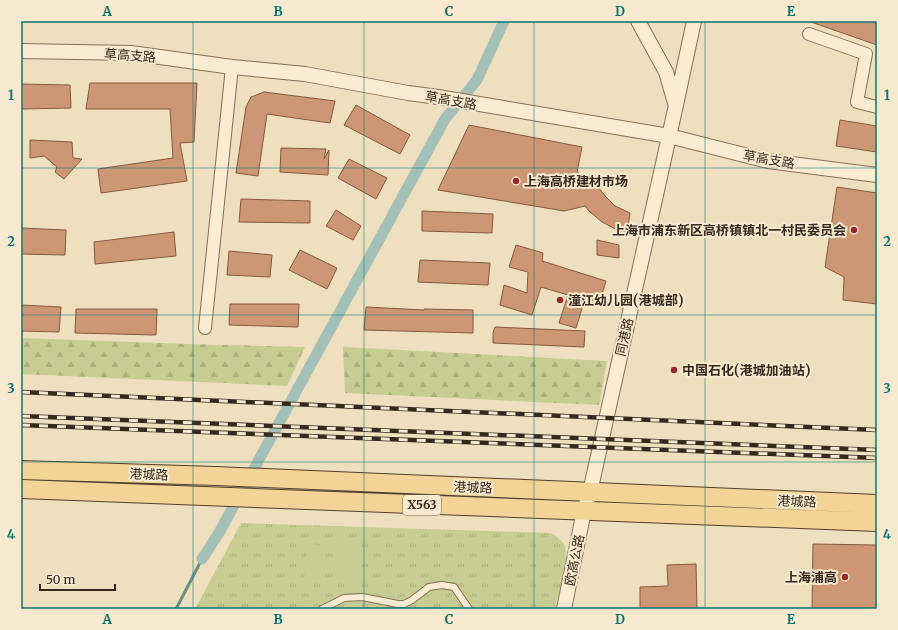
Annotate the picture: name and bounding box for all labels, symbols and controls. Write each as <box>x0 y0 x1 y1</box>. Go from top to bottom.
text: A <box>101 3 112 20</box>
text: B <box>273 3 283 20</box>
text: C <box>445 3 454 20</box>
text: D <box>615 3 625 20</box>
text: E <box>787 3 796 20</box>
street label: 草高支路 <box>103 45 157 66</box>
text: 1 <box>8 87 14 104</box>
text: 1 <box>884 87 890 104</box>
street label: 草高支路 <box>424 88 478 113</box>
street label: 草高支路 <box>742 147 796 172</box>
place label: 上海高桥建材市场 <box>524 173 628 190</box>
marker: 上海高桥建材市场 <box>511 176 521 186</box>
place label: 上海市浦东新区高桥镇镇北一村民委员会 <box>612 222 846 239</box>
marker: 上海市浦东新区高桥镇镇北一村民委员会 <box>849 225 859 235</box>
text: 2 <box>7 233 15 250</box>
text: 2 <box>883 233 891 250</box>
place label: 潼江幼儿园(港城部) <box>568 292 683 309</box>
marker: 潼江幼儿园(港城部) <box>555 295 565 305</box>
street label: 同港路 <box>612 316 637 358</box>
place label: 中国石化(港城加油站) <box>682 362 810 379</box>
marker: 中国石化(港城加油站) <box>669 365 679 375</box>
text: 3 <box>7 380 15 397</box>
text: 3 <box>883 380 891 397</box>
street label: 港城路 <box>129 465 169 484</box>
street label: 港城路 <box>453 478 493 497</box>
street label: 港城路 <box>777 492 817 511</box>
road number: X563 <box>403 495 441 515</box>
text: 4 <box>7 526 16 543</box>
text: 4 <box>883 526 892 543</box>
street label: 欧高公路 <box>561 533 588 587</box>
scale bar <box>40 566 115 592</box>
place label: 上海浦高 <box>785 569 837 586</box>
text: 50 m <box>46 572 75 587</box>
marker: 上海浦高 <box>840 572 850 582</box>
text: A <box>101 611 112 628</box>
text: B <box>273 611 283 628</box>
text: C <box>445 611 454 628</box>
text: D <box>615 611 625 628</box>
text: E <box>787 611 796 628</box>

